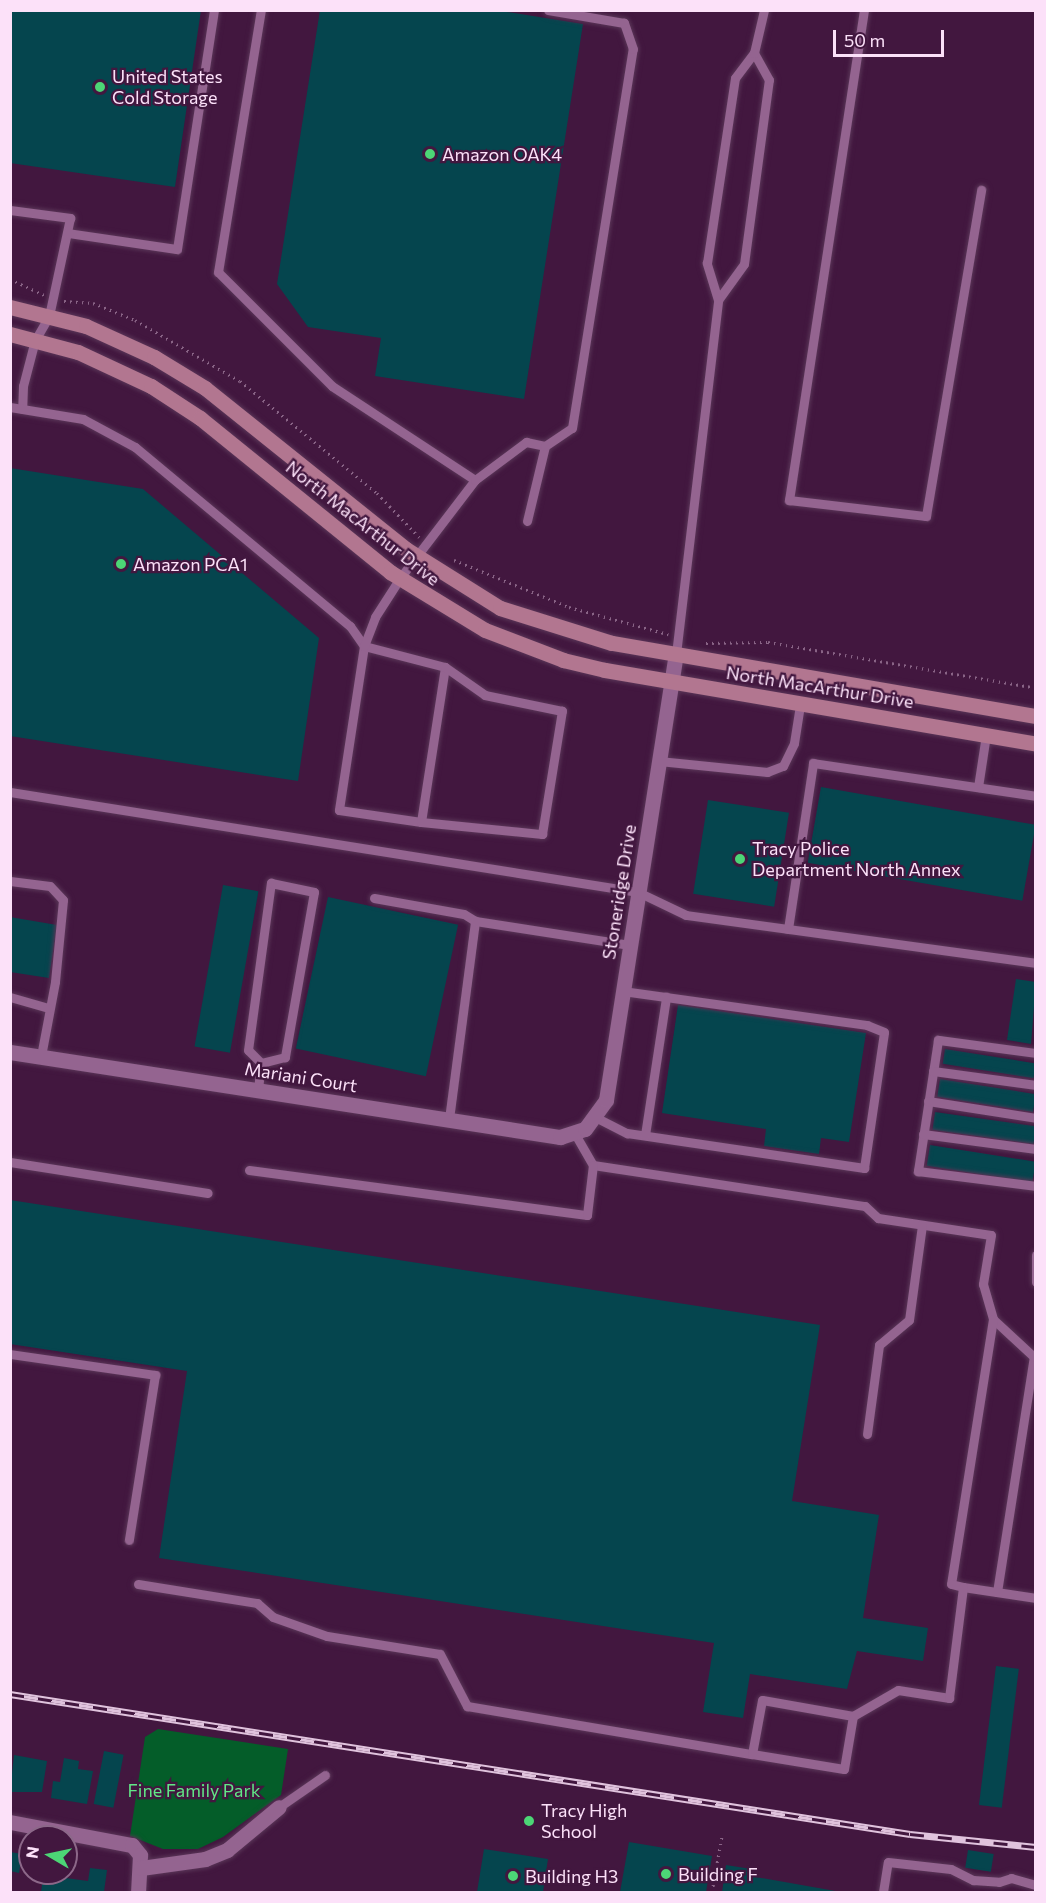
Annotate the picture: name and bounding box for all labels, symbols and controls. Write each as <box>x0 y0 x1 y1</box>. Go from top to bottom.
scale bar <box>836 18 947 56</box>
text: 50 m <box>844 29 885 51</box>
place label: United States Cold Storage <box>112 66 223 109</box>
marker: United States Cold Storage <box>93 80 107 94</box>
place label: Amazon OAK4 <box>442 143 562 165</box>
marker: Amazon OAK4 <box>423 147 437 161</box>
street label: North MacArthur Drive <box>282 456 444 590</box>
place label: Amazon PCA1 <box>133 553 248 575</box>
marker: Amazon PCA1 <box>114 557 128 571</box>
street label: North MacArthur Drive <box>725 662 915 712</box>
street label: Stoneridge Drive <box>598 823 640 961</box>
place label: Tracy Police Department North Annex <box>752 838 961 880</box>
marker: Tracy Police Department North Annex <box>733 852 747 866</box>
street label: Mariani Court <box>243 1057 359 1097</box>
park label: Fine Family Park <box>128 1779 260 1801</box>
place label: Tracy High School <box>541 1800 627 1842</box>
marker: Tracy High School <box>522 1814 536 1828</box>
north arrow <box>18 1825 78 1885</box>
text: N <box>21 1845 42 1860</box>
place label: Building F <box>678 1863 758 1885</box>
place label: Building H3 <box>525 1865 618 1887</box>
marker: Building F <box>659 1867 673 1881</box>
marker: Building H3 <box>506 1869 520 1883</box>

